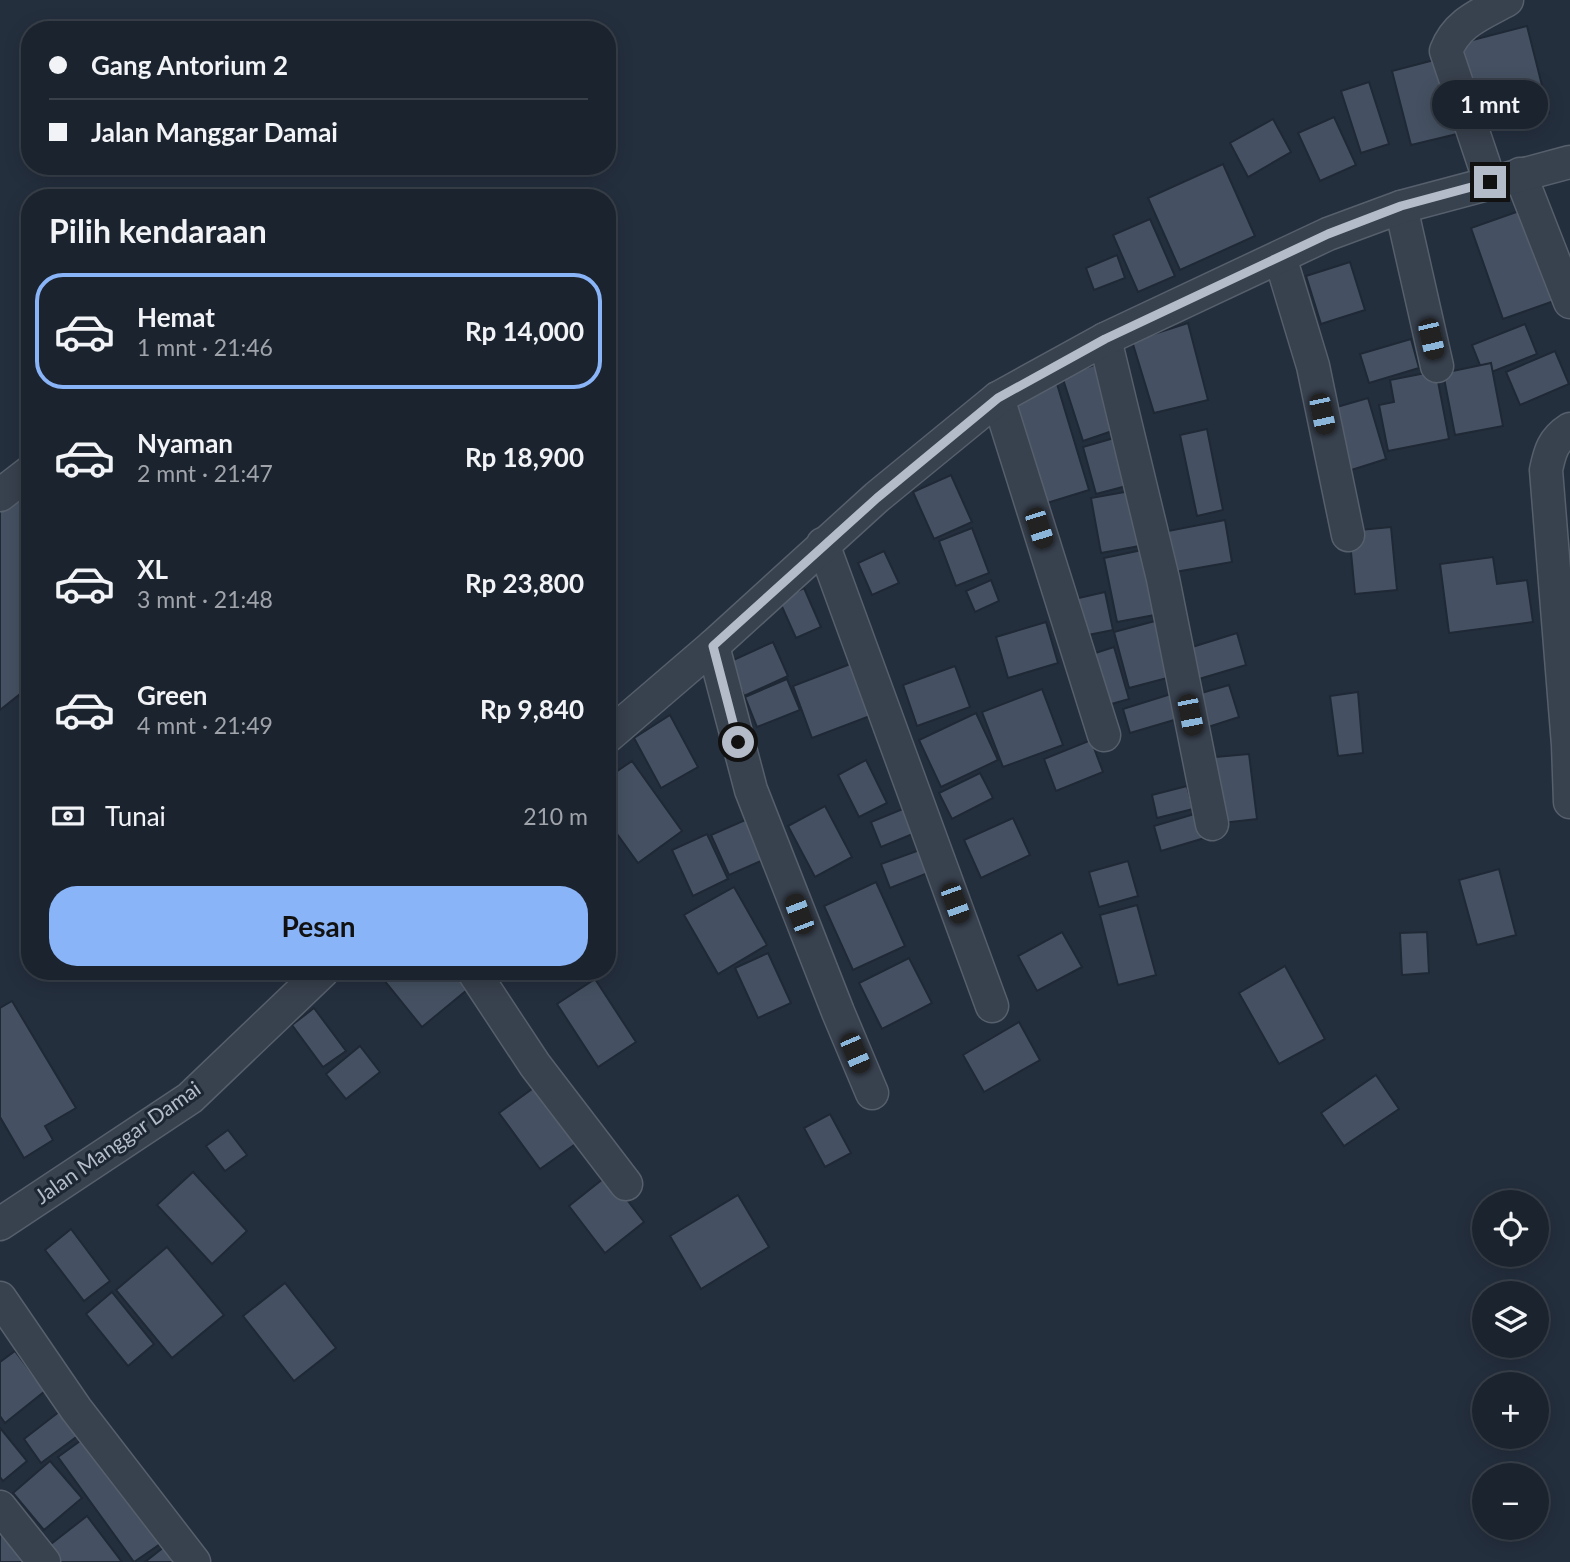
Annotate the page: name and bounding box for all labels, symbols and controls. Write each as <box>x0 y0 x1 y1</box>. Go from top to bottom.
text: Gang Antorium 2 <box>91 49 288 81</box>
callout: 1 mnt <box>1432 80 1548 130</box>
text: 1 mnt <box>1460 90 1520 118</box>
text: Jalan Manggar Damai <box>91 116 338 148</box>
route end <box>1474 166 1506 198</box>
text: Pilih kendaraan <box>49 211 267 250</box>
icon: car <box>53 300 116 363</box>
text: Hemat <box>137 301 215 333</box>
text: Rp 14,000 <box>465 315 584 347</box>
car <box>1417 316 1446 362</box>
text: 1 mnt · 21:46 <box>137 333 273 361</box>
car <box>1308 391 1337 437</box>
icon: car <box>53 426 116 489</box>
text: Nyaman <box>137 427 233 459</box>
text: Rp 18,900 <box>465 441 584 473</box>
text: 2 mnt · 21:47 <box>137 459 273 487</box>
car <box>1023 505 1056 551</box>
icon: car <box>53 552 116 615</box>
text: XL <box>137 553 168 585</box>
text: Rp 23,800 <box>465 567 584 599</box>
text: 3 mnt · 21:48 <box>137 585 273 613</box>
icon: car <box>53 678 116 741</box>
text: Green <box>137 679 207 711</box>
car <box>1176 692 1205 738</box>
text: Rp 9,840 <box>480 693 584 725</box>
text: 4 mnt · 21:49 <box>137 711 273 739</box>
route start <box>722 726 754 758</box>
icon: cash <box>49 797 87 835</box>
text: Tunai <box>105 800 166 832</box>
text: 210 m <box>523 802 588 830</box>
car <box>938 880 973 926</box>
button: Pesan <box>49 886 588 966</box>
car <box>782 891 817 937</box>
car <box>838 1030 873 1076</box>
street label: Jalan Manggar Damai <box>30 1075 205 1208</box>
map controls <box>1472 1190 1549 1540</box>
button: locate <box>1472 1190 1549 1267</box>
button: layers <box>1472 1281 1549 1358</box>
button: + <box>1472 1372 1549 1449</box>
button: − <box>1472 1463 1549 1540</box>

